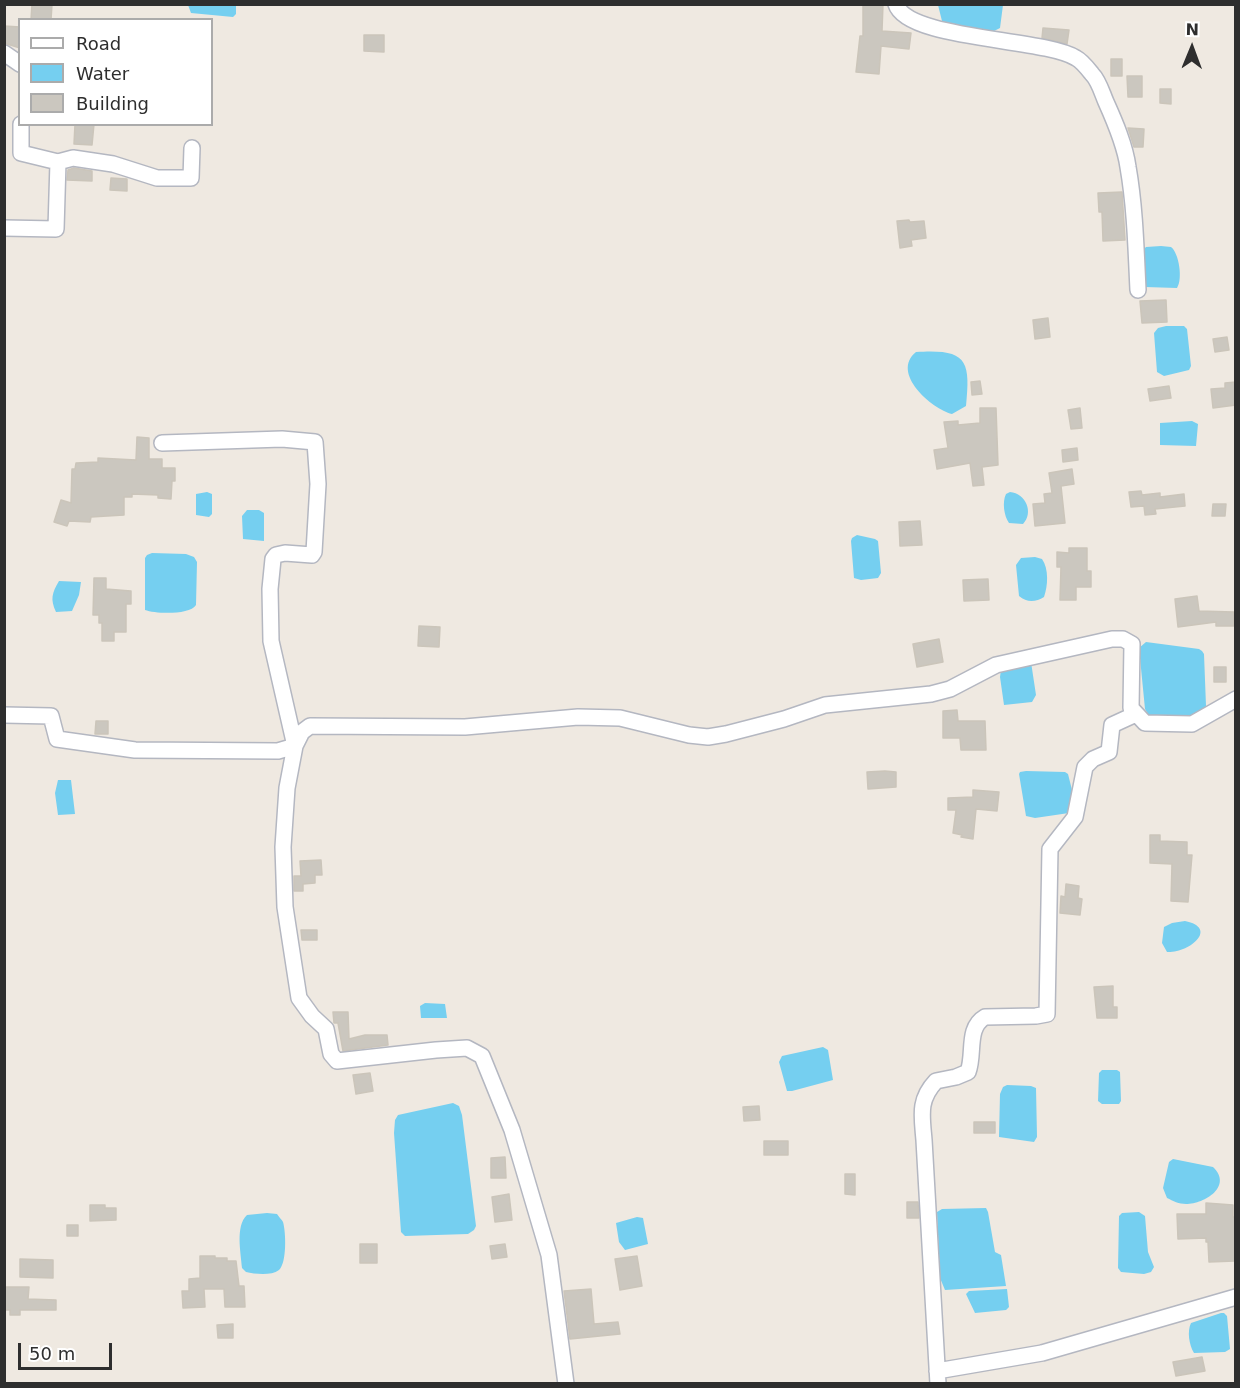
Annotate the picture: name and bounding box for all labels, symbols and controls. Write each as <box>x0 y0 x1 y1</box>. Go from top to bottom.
legend <box>18 18 213 126</box>
north arrow <box>1162 18 1222 78</box>
text: N <box>1185 20 1199 39</box>
text: Road <box>76 33 121 54</box>
text: Water <box>76 63 129 84</box>
text: Building <box>76 93 149 114</box>
scale bar <box>21 1331 116 1369</box>
text: 50 m <box>29 1343 75 1364</box>

